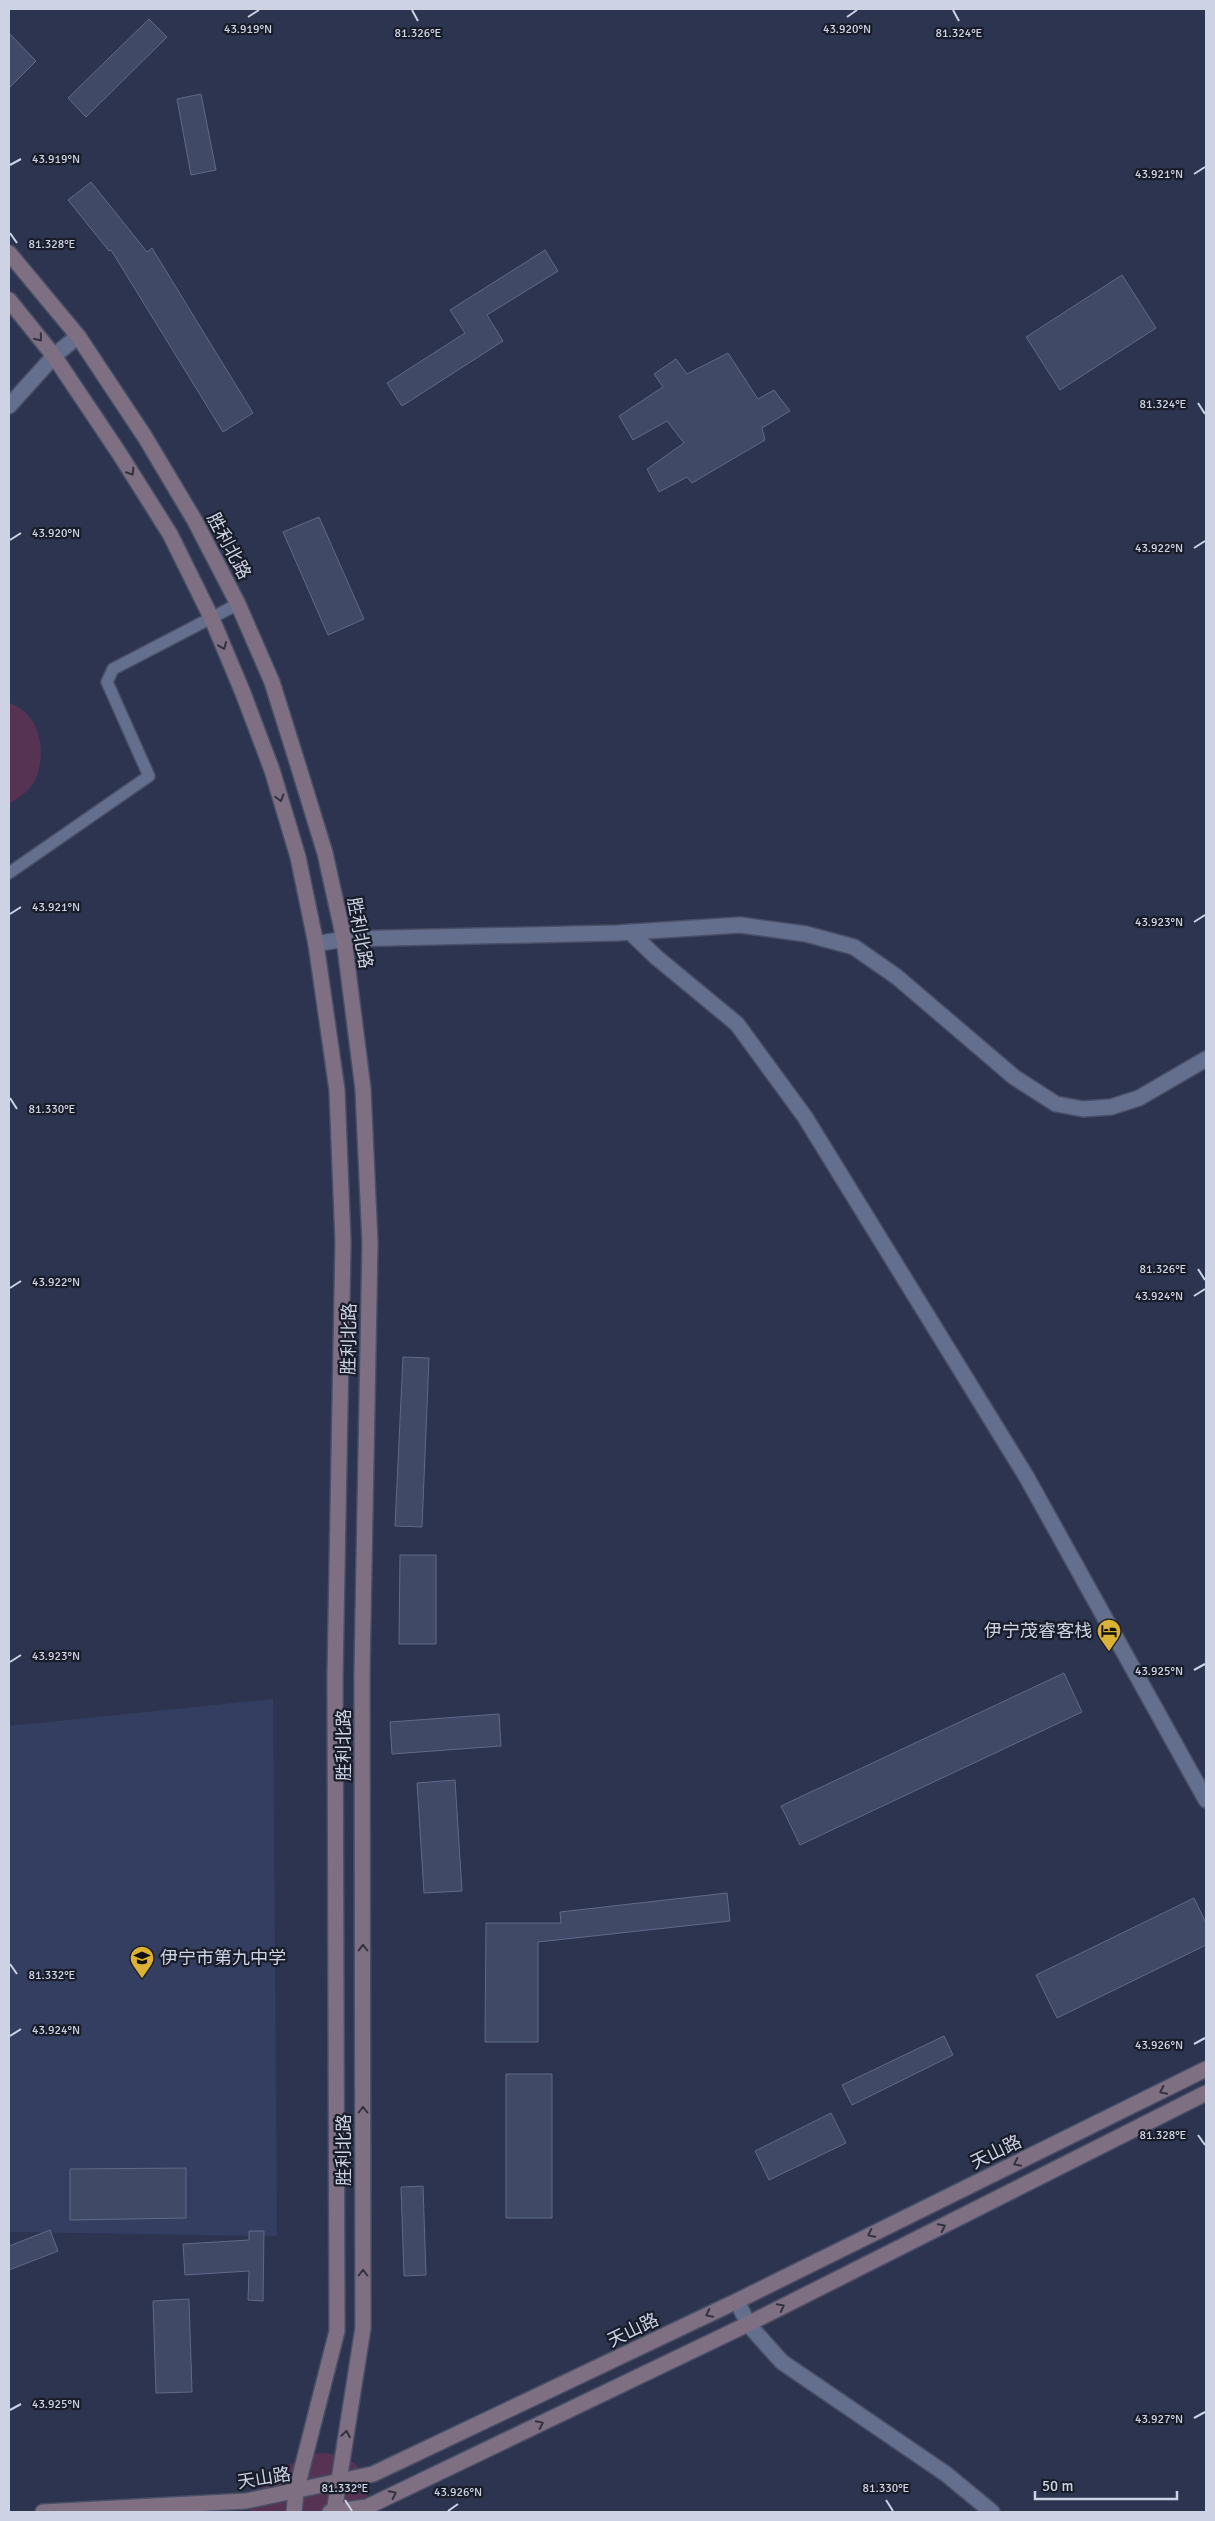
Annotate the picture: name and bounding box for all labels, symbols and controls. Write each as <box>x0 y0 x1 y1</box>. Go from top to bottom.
text: 43.919°N <box>224 22 272 37</box>
text: 43.920°N <box>823 22 871 37</box>
text: 81.326°E <box>395 26 442 41</box>
text: 81.324°E <box>936 26 983 41</box>
text: 43.919°N <box>32 152 80 167</box>
text: 43.921°N <box>1135 167 1183 182</box>
text: 81.328°E <box>29 237 76 252</box>
one-way arrow <box>34 332 43 341</box>
text: 81.324°E <box>1140 397 1187 412</box>
one-way arrow <box>125 466 134 475</box>
street label: 胜利北路 <box>202 509 256 583</box>
text: 43.920°N <box>32 526 80 541</box>
text: 43.922°N <box>1135 541 1183 556</box>
one-way arrow <box>217 641 228 650</box>
one-way arrow <box>275 793 285 802</box>
street label: 胜利北路 <box>343 896 377 970</box>
text: 43.921°N <box>32 900 80 915</box>
text: 43.923°N <box>1135 915 1183 930</box>
text: 81.330°E <box>29 1102 76 1117</box>
text: 81.326°E <box>1140 1262 1187 1277</box>
text: 43.922°N <box>32 1275 80 1290</box>
text: 43.924°N <box>1135 1289 1183 1304</box>
street label: 胜利北路 <box>337 1303 361 1375</box>
hotel icon: 伊宁茂睿客栈 <box>1096 1618 1122 1652</box>
place label: 伊宁茂睿客栈 <box>984 1620 1092 1642</box>
text: 43.923°N <box>32 1649 80 1664</box>
text: 43.925°N <box>1135 1664 1183 1679</box>
street label: 胜利北路 <box>333 1709 355 1781</box>
one-way arrow <box>358 1944 368 1952</box>
school or university icon: 伊宁市第九中学 <box>129 1945 155 1979</box>
place label: 伊宁市第九中学 <box>160 1947 286 1969</box>
text: 81.332°E <box>29 1968 76 1983</box>
text: 43.924°N <box>32 2023 80 2038</box>
text: 43.926°N <box>1135 2038 1183 2053</box>
one-way arrow <box>1159 2085 1168 2095</box>
one-way arrow <box>358 2106 368 2114</box>
street label: 胜利北路 <box>333 2114 355 2186</box>
text: 81.328°E <box>1140 2128 1187 2143</box>
street label: 天山路 <box>967 2130 1025 2174</box>
one-way arrow <box>1013 2156 1022 2167</box>
one-way arrow <box>936 2223 945 2233</box>
one-way arrow <box>867 2228 876 2239</box>
one-way arrow <box>358 2269 368 2276</box>
one-way arrow <box>776 2303 785 2314</box>
street label: 天山路 <box>604 2308 662 2352</box>
one-way arrow <box>706 2308 715 2318</box>
text: 43.925°N <box>32 2397 80 2412</box>
text: 43.927°N <box>1135 2412 1183 2427</box>
one-way arrow <box>535 2420 544 2430</box>
one-way arrow <box>340 2430 351 2438</box>
street label: 天山路 <box>236 2463 292 2493</box>
scale bar <box>1035 2468 1178 2500</box>
text: 50 m <box>1042 2477 1073 2495</box>
text: 81.332°E <box>322 2481 369 2496</box>
text: 81.330°E <box>863 2481 910 2496</box>
text: 43.926°N <box>434 2485 482 2500</box>
one-way arrow <box>388 2491 397 2501</box>

